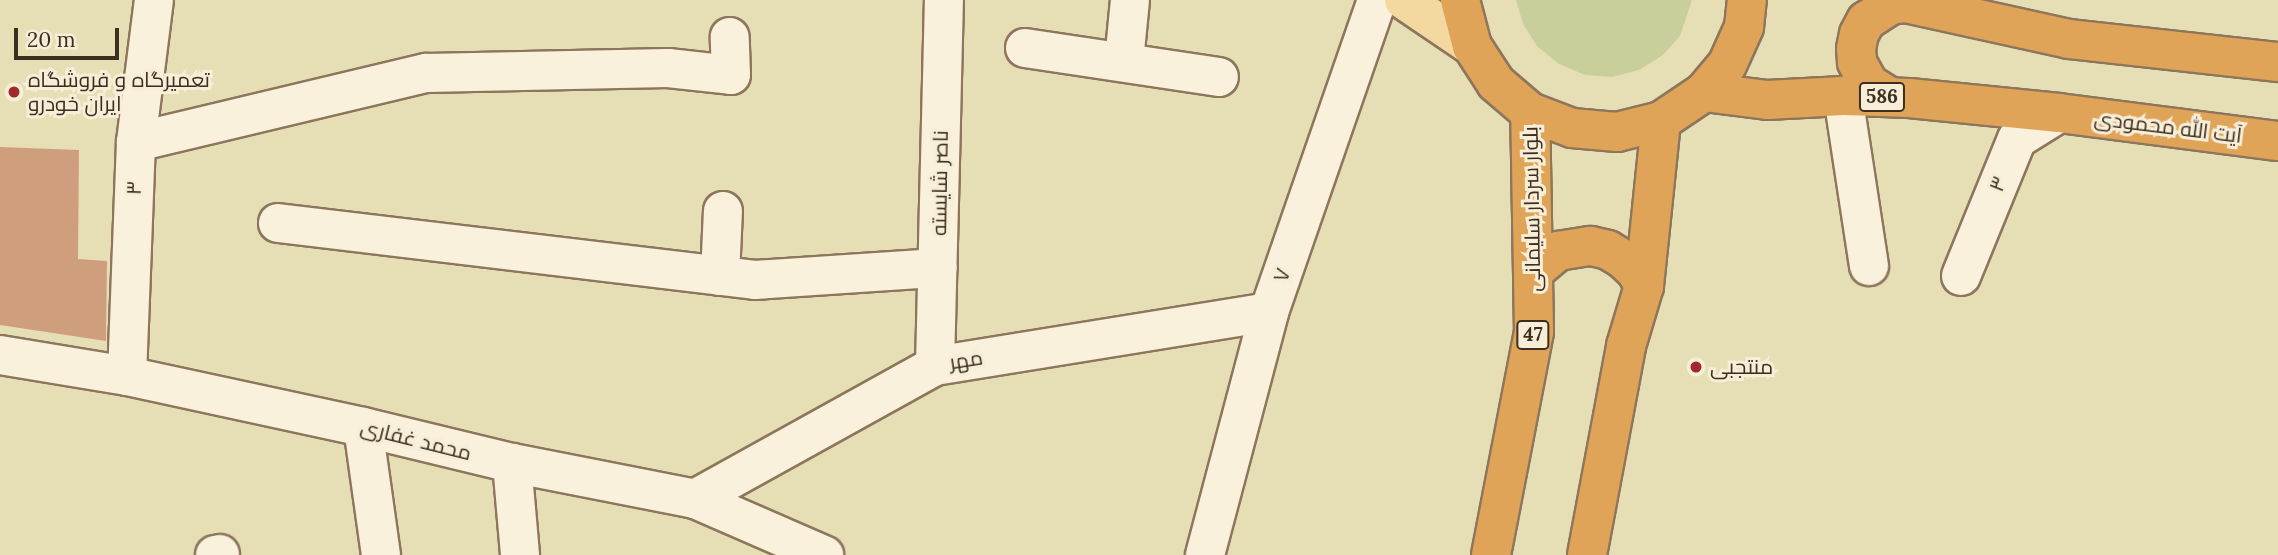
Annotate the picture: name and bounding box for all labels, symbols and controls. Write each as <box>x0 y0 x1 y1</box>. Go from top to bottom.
scale bar <box>18 14 122 58</box>
text: 20 m <box>27 26 76 53</box>
place label: تعمیرگاه و فروشگاه ایران خودرو <box>28 67 210 117</box>
road number: 586 <box>1857 82 1906 113</box>
marker: تعمیرگاه و فروشگاه ایران خودرو <box>6 84 22 100</box>
street label: آیت الله محمودی <box>2093 105 2243 149</box>
street label: بلوار سردار سلیمانی <box>1518 126 1546 292</box>
street label: ناصر شایسته <box>926 130 954 236</box>
street label: ۳ <box>1984 173 2012 195</box>
street label: ۳ <box>121 180 147 196</box>
street label: ۷ <box>1268 265 1296 285</box>
road number: 47 <box>1516 320 1550 350</box>
street label: مهر <box>947 345 985 375</box>
place label: منتجبی <box>1710 354 1773 380</box>
marker: منتجبی <box>1688 359 1704 375</box>
street label: محمد غفاری <box>358 414 474 466</box>

